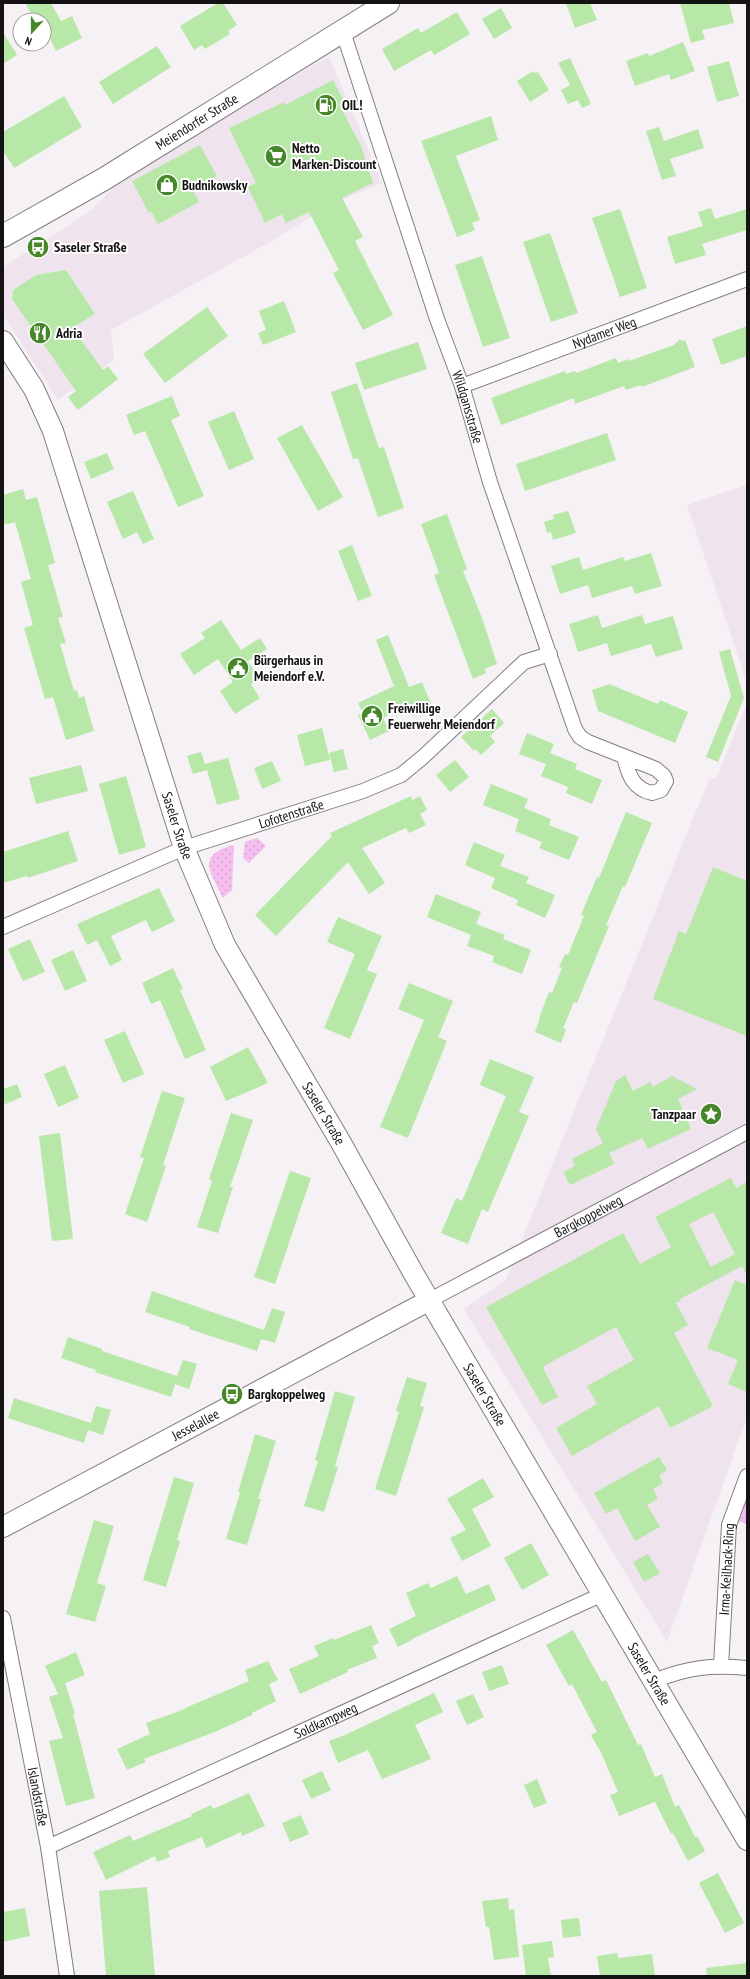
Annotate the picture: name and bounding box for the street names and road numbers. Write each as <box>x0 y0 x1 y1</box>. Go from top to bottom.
street label: Meiendorfer Straße <box>152 89 241 154</box>
street label: Nydamer Weg <box>570 312 639 353</box>
street label: Wildgansstraße <box>448 368 487 446</box>
street label: Saseler Straße <box>158 790 197 862</box>
street label: Lofotenstraße <box>257 795 326 833</box>
street label: Saseler Straße <box>298 1079 349 1148</box>
street label: Bargkoppelweg <box>551 1191 625 1242</box>
street label: Saseler Straße <box>459 1360 510 1430</box>
street label: Jesselallee <box>168 1405 223 1445</box>
street label: Irma-Keilhack-Ring <box>715 1523 738 1616</box>
street label: Saseler Straße <box>624 1639 675 1709</box>
street label: Soldkampweg <box>291 1698 360 1743</box>
street label: Islandstraße <box>23 1766 53 1828</box>

